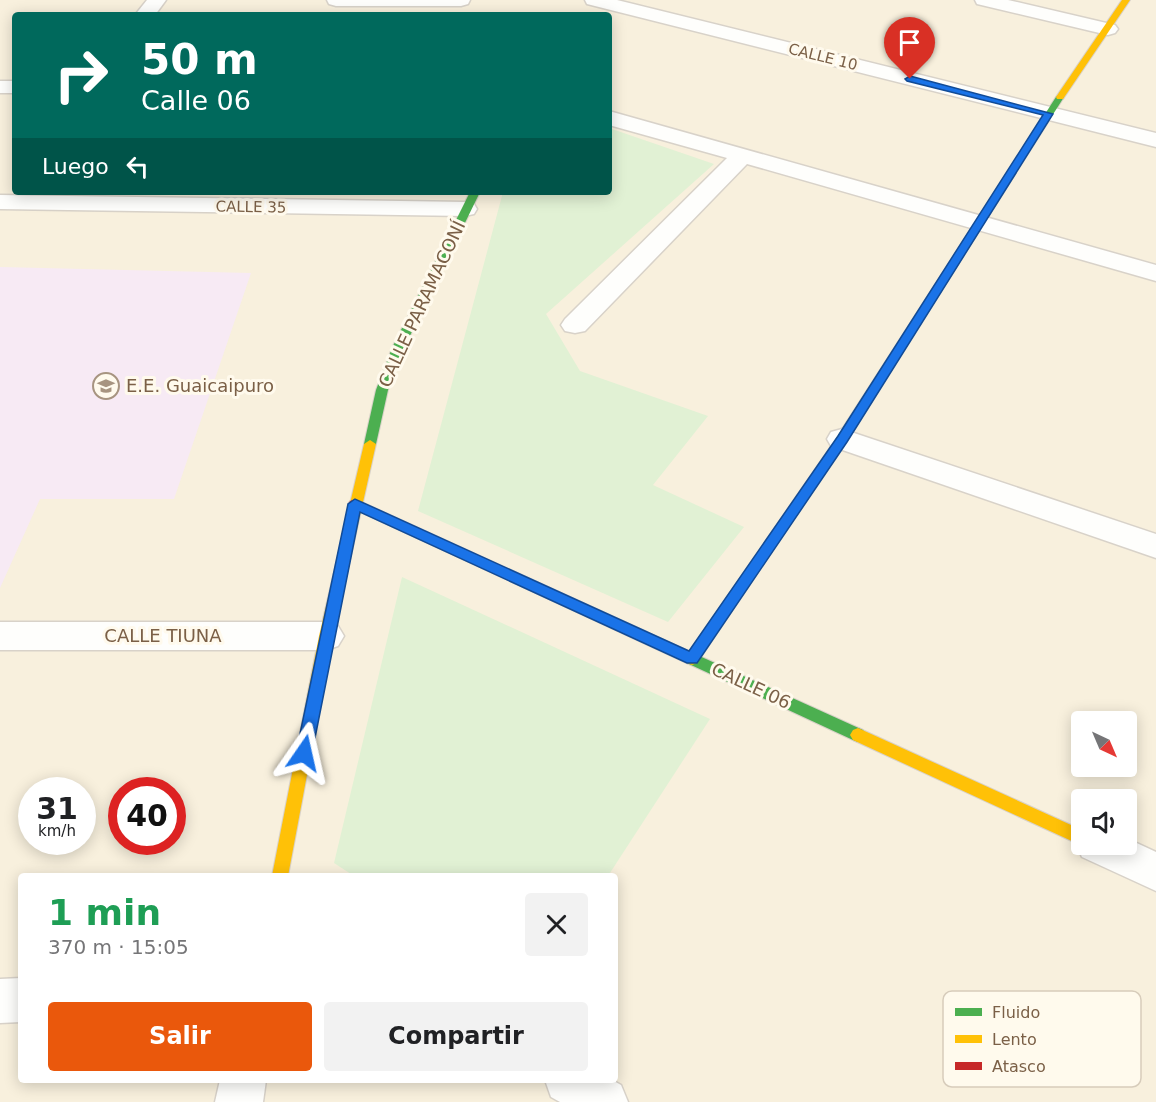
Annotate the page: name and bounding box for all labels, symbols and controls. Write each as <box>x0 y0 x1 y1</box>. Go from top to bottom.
pin <box>884 17 935 79</box>
icon: arrive <box>893 26 926 59</box>
text: 50 m <box>141 35 258 84</box>
icon: right <box>42 36 120 114</box>
street label: CALLE 10 <box>786 40 860 74</box>
text: Calle 06 <box>141 85 251 116</box>
icon: left <box>121 150 154 183</box>
text: Luego <box>42 154 109 179</box>
street label: CALLE 35 <box>215 197 287 217</box>
street label: CALLE PARAMACONÍ <box>374 217 469 390</box>
school or university icon: E.E. Guaicaipuro <box>91 371 121 401</box>
place label: E.E. Guaicaipuro <box>126 375 274 396</box>
street label: CALLE TIUNA <box>104 625 222 646</box>
street label: CALLE 06 <box>708 658 794 713</box>
north arrow <box>1071 711 1137 777</box>
map controls <box>1071 711 1137 855</box>
position arrow <box>272 721 336 785</box>
speed limit sign: 40 <box>108 777 186 855</box>
button: sound <box>1071 789 1137 855</box>
text: 31 <box>36 791 78 826</box>
text: km/h <box>38 822 76 840</box>
text: 1 min <box>48 892 161 933</box>
button: close <box>525 893 588 956</box>
text: 370 m · 15:05 <box>48 935 189 959</box>
legend <box>943 991 1141 1087</box>
button: Salir <box>48 1002 312 1071</box>
button: Compartir <box>324 1002 588 1071</box>
text: Fluido <box>992 1003 1040 1022</box>
text: Lento <box>992 1030 1037 1049</box>
text: Atasco <box>992 1057 1046 1076</box>

